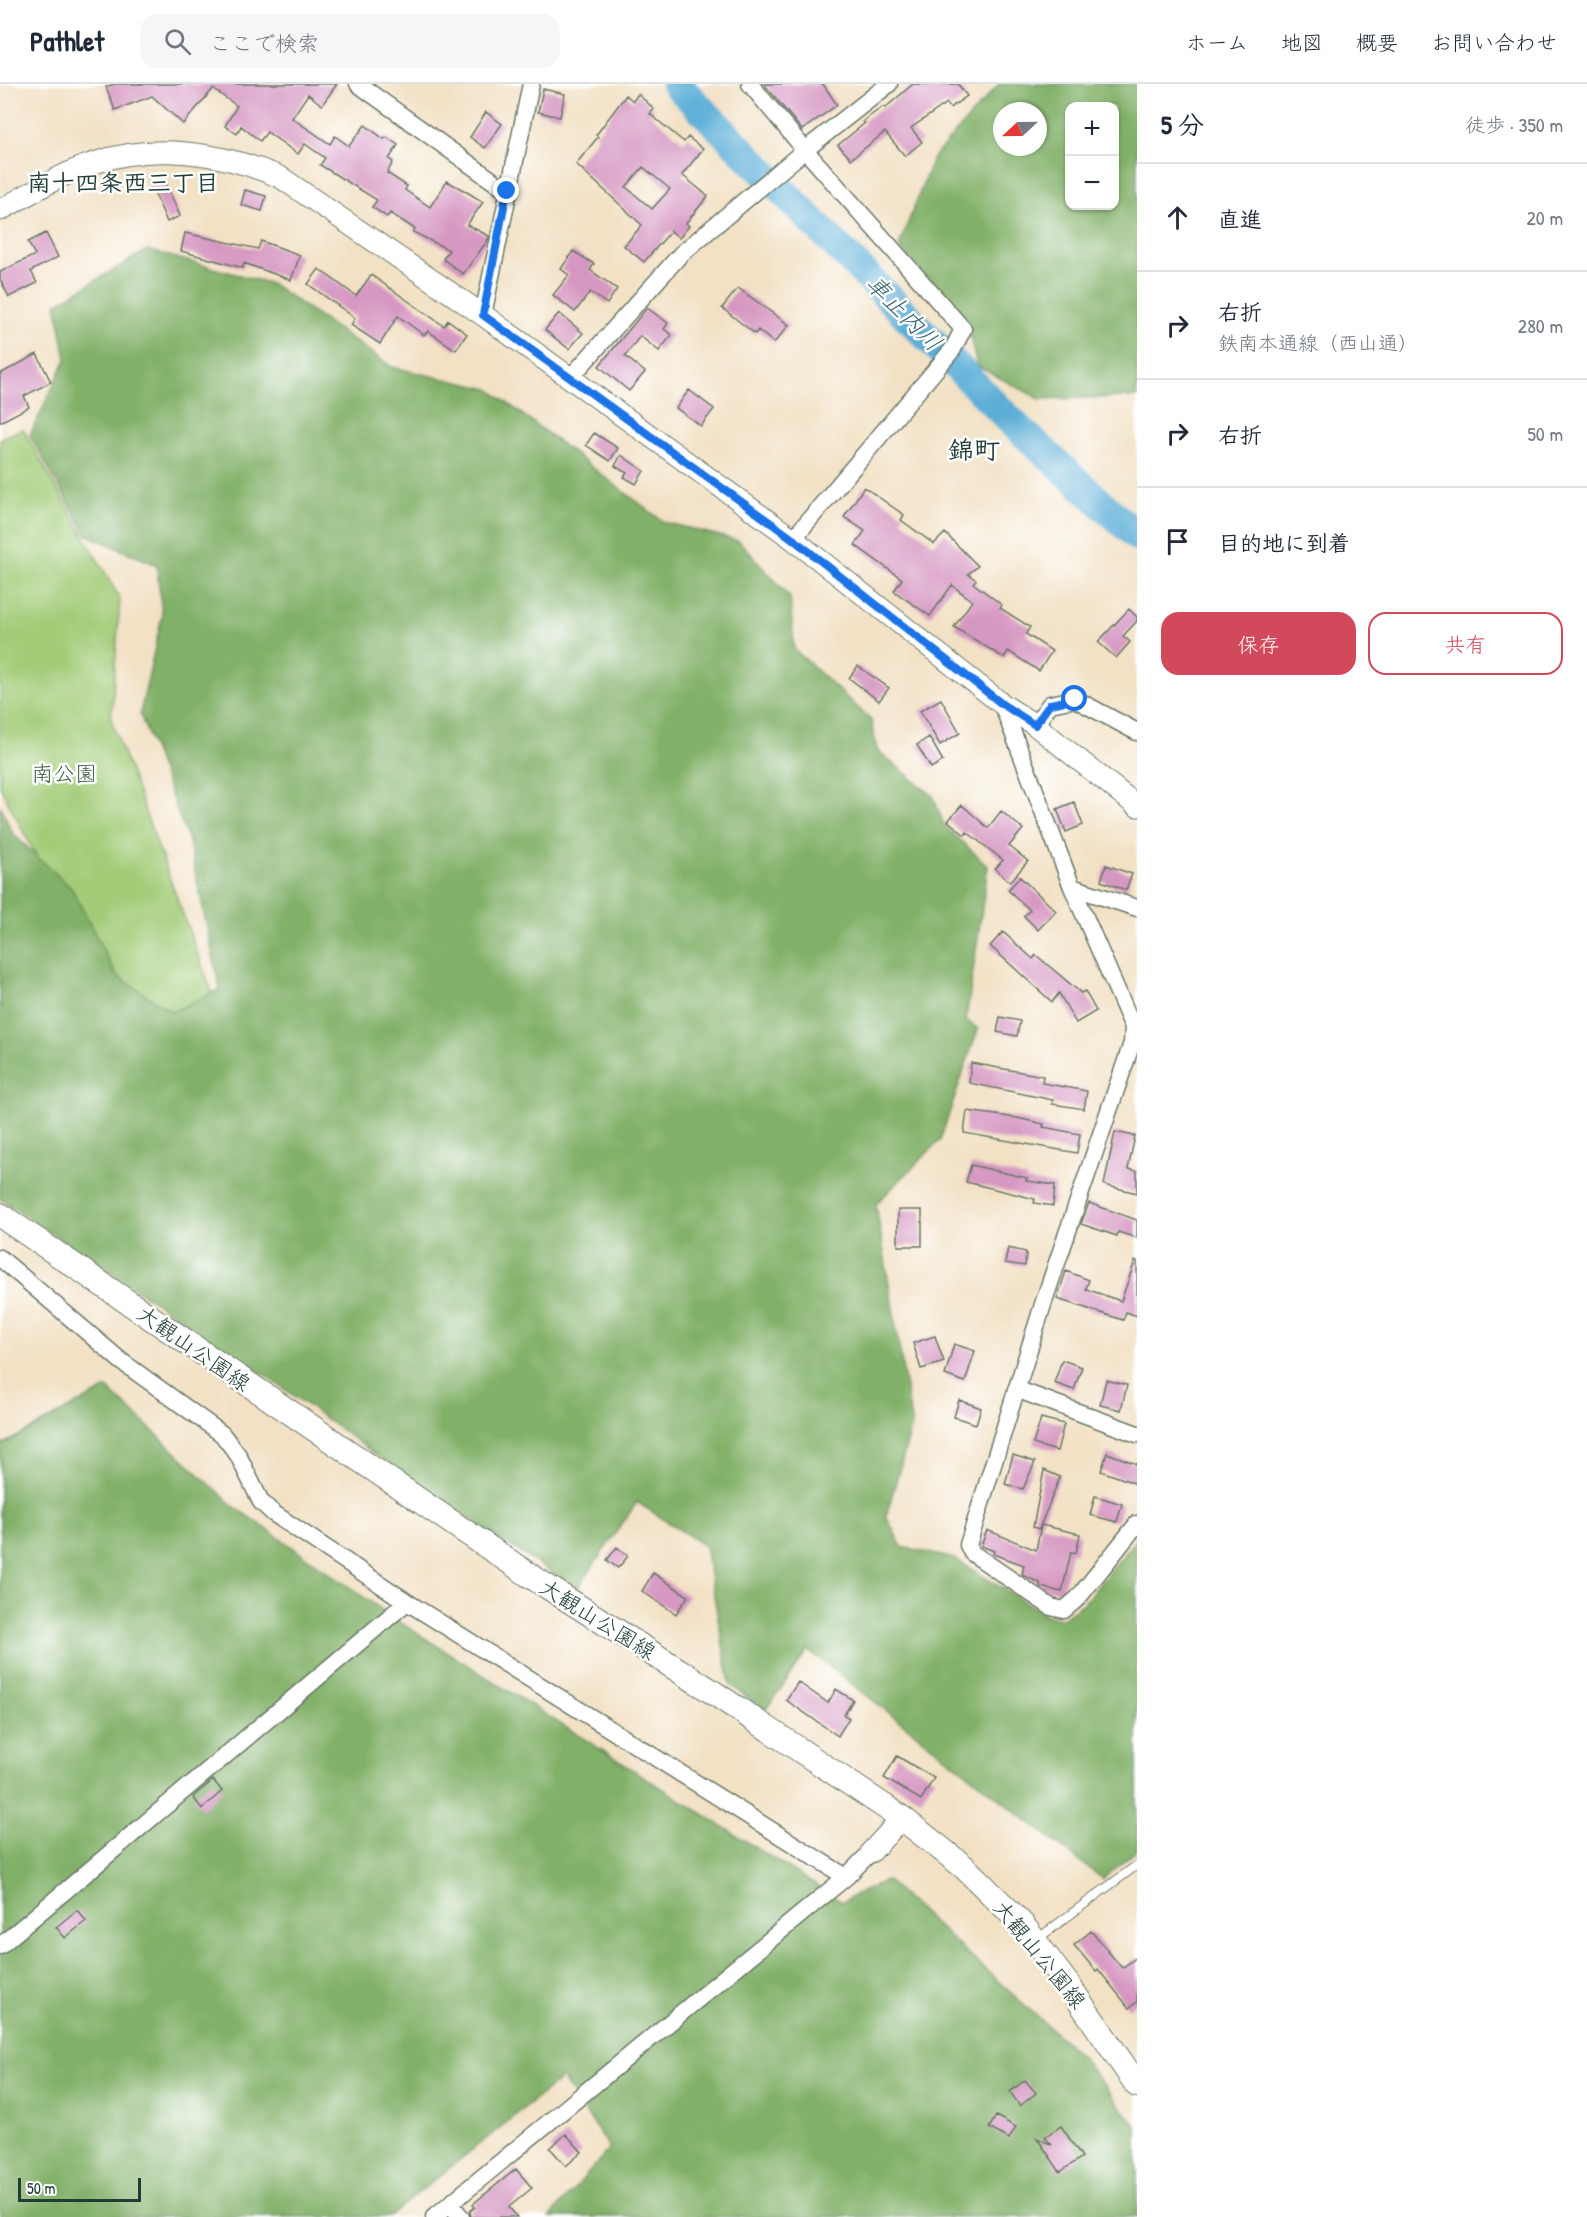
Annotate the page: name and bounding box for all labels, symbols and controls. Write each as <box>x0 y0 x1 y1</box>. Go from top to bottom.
search box <box>140 14 560 68</box>
text: Pathlet <box>30 22 104 60</box>
icon: search <box>161 25 194 58</box>
text: ここで検索 <box>209 28 319 58</box>
text: ホーム <box>1186 28 1248 57</box>
text: 地図 <box>1281 28 1323 57</box>
text: 概要 <box>1356 28 1398 57</box>
text: お問い合わせ <box>1431 28 1557 57</box>
north arrow <box>993 102 1047 156</box>
map controls <box>1065 102 1119 210</box>
button: + <box>1065 102 1119 156</box>
text: 5 分 <box>1161 107 1204 142</box>
text: 徒歩 · 350 m <box>1465 111 1563 138</box>
button: − <box>1065 156 1119 210</box>
district label: 南十四条西三丁目 <box>27 166 219 198</box>
route end <box>493 177 519 203</box>
icon: ahead <box>1161 201 1194 234</box>
text: 直進 <box>1218 204 1262 234</box>
text: 20 m <box>1526 204 1563 231</box>
water label: 車止内川 <box>859 267 950 358</box>
text: 右折 <box>1218 297 1262 327</box>
icon: right <box>1161 309 1194 342</box>
text: 280 m <box>1518 312 1563 339</box>
text: 鉄南本通線（西山通） <box>1218 329 1418 356</box>
icon: right <box>1161 417 1194 450</box>
text: 右折 <box>1218 420 1262 450</box>
text: 50 m <box>1527 420 1563 447</box>
district label: 錦町 <box>948 432 1000 467</box>
icon: arrive <box>1161 525 1194 558</box>
text: 目的地に到着 <box>1218 528 1350 558</box>
button: 保存 <box>1161 612 1356 675</box>
button: 共有 <box>1368 612 1563 675</box>
route start <box>1061 685 1087 711</box>
park label: 南公園 <box>31 758 97 788</box>
street label: 大観山公園線 <box>131 1298 257 1398</box>
street label: 大観山公園線 <box>534 1571 662 1667</box>
street label: 大観山公園線 <box>987 1893 1093 2015</box>
scale bar <box>18 2175 141 2202</box>
text: 50 m <box>27 2177 56 2199</box>

